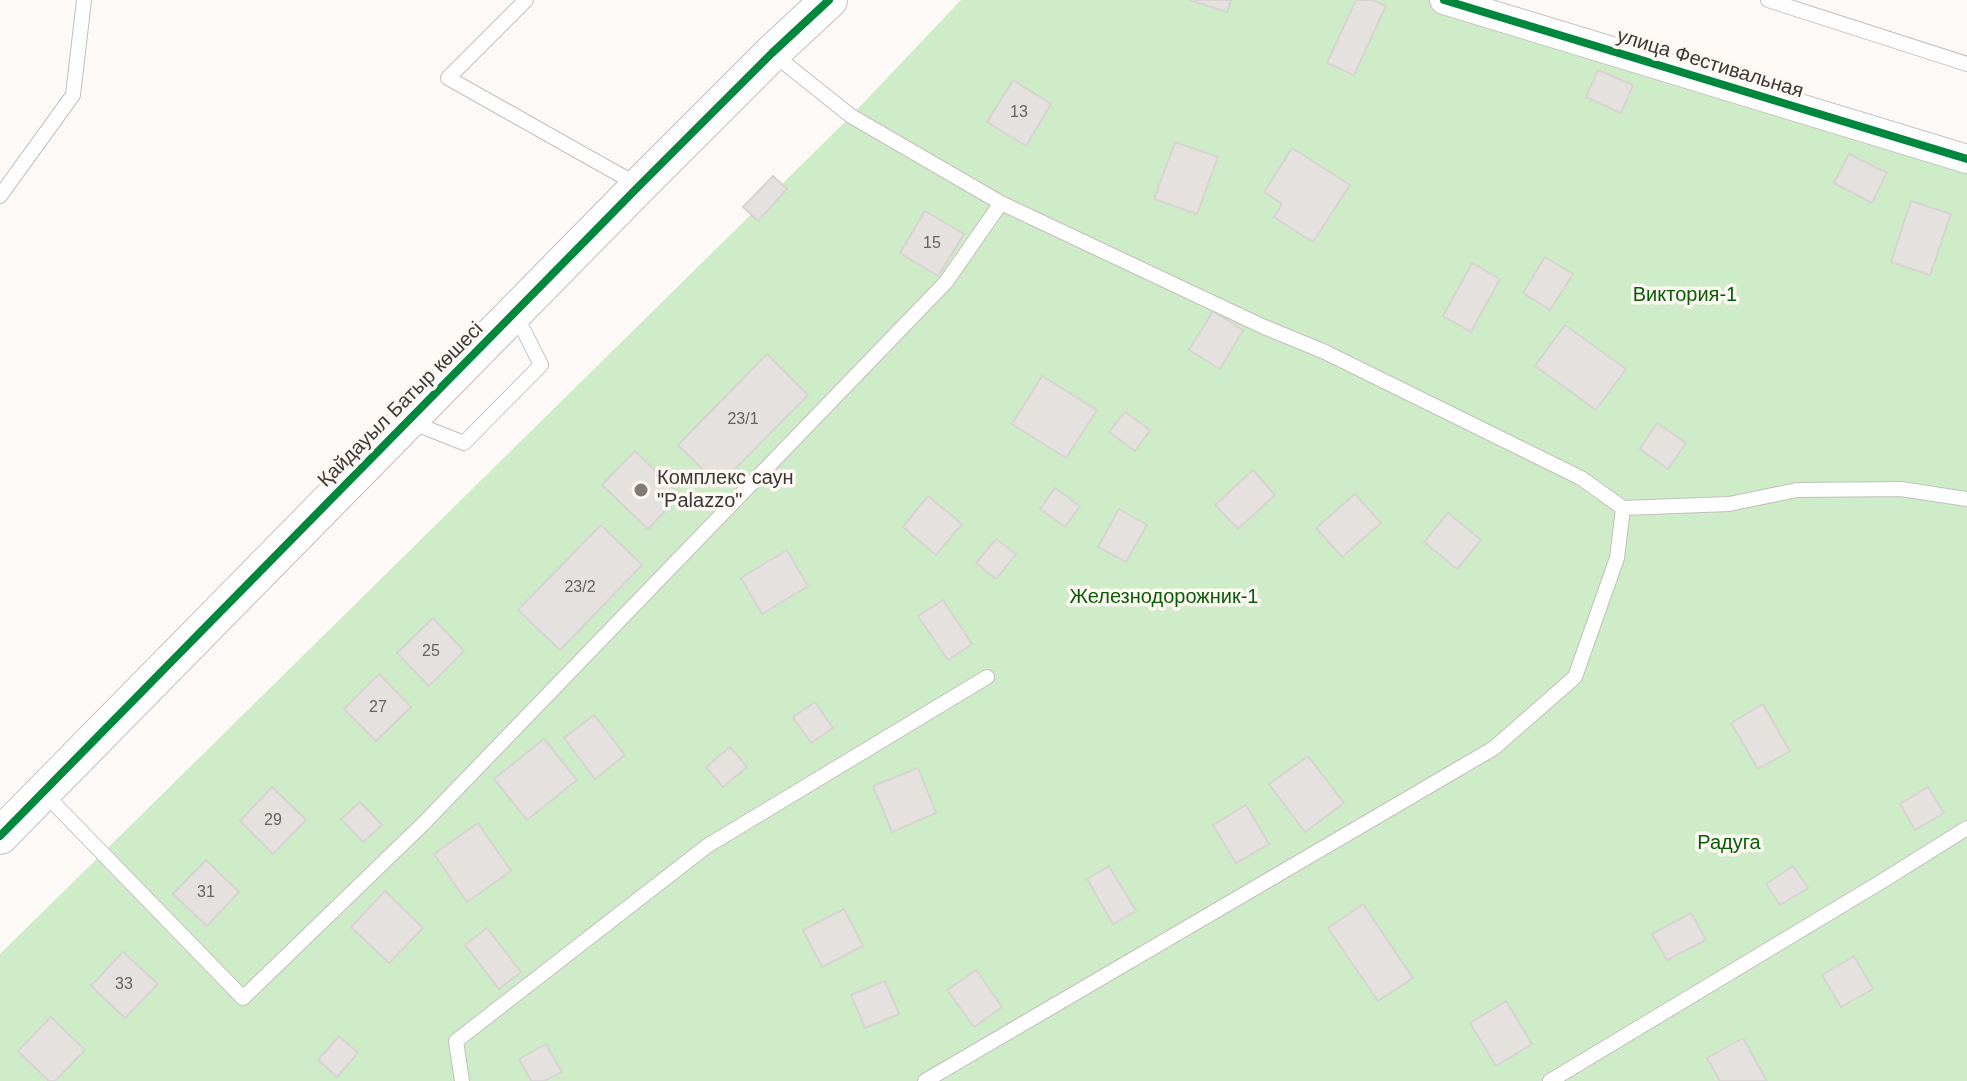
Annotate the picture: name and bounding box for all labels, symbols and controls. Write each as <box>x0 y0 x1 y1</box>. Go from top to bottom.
street label: улица Фестивальная <box>1614 24 1806 104</box>
house number: 13 <box>1010 103 1028 123</box>
house number: 15 <box>923 234 941 254</box>
park label: Виктория-1 <box>1633 283 1737 307</box>
street label: Қайдауыл Батыр көшесі <box>313 317 489 493</box>
house number: 23/1 <box>727 410 759 430</box>
place label: Комплекс саун "Palazzo" <box>657 466 794 513</box>
marker: Комплекс саун "Palazzo" <box>632 481 650 499</box>
house number: 23/2 <box>564 578 596 598</box>
park label: Железнодорожник-1 <box>1070 585 1258 609</box>
house number: 25 <box>422 642 440 662</box>
house number: 27 <box>369 698 387 718</box>
house number: 29 <box>264 811 282 831</box>
park label: Радуга <box>1697 831 1761 855</box>
house number: 31 <box>197 883 215 903</box>
house number: 33 <box>115 975 133 995</box>

